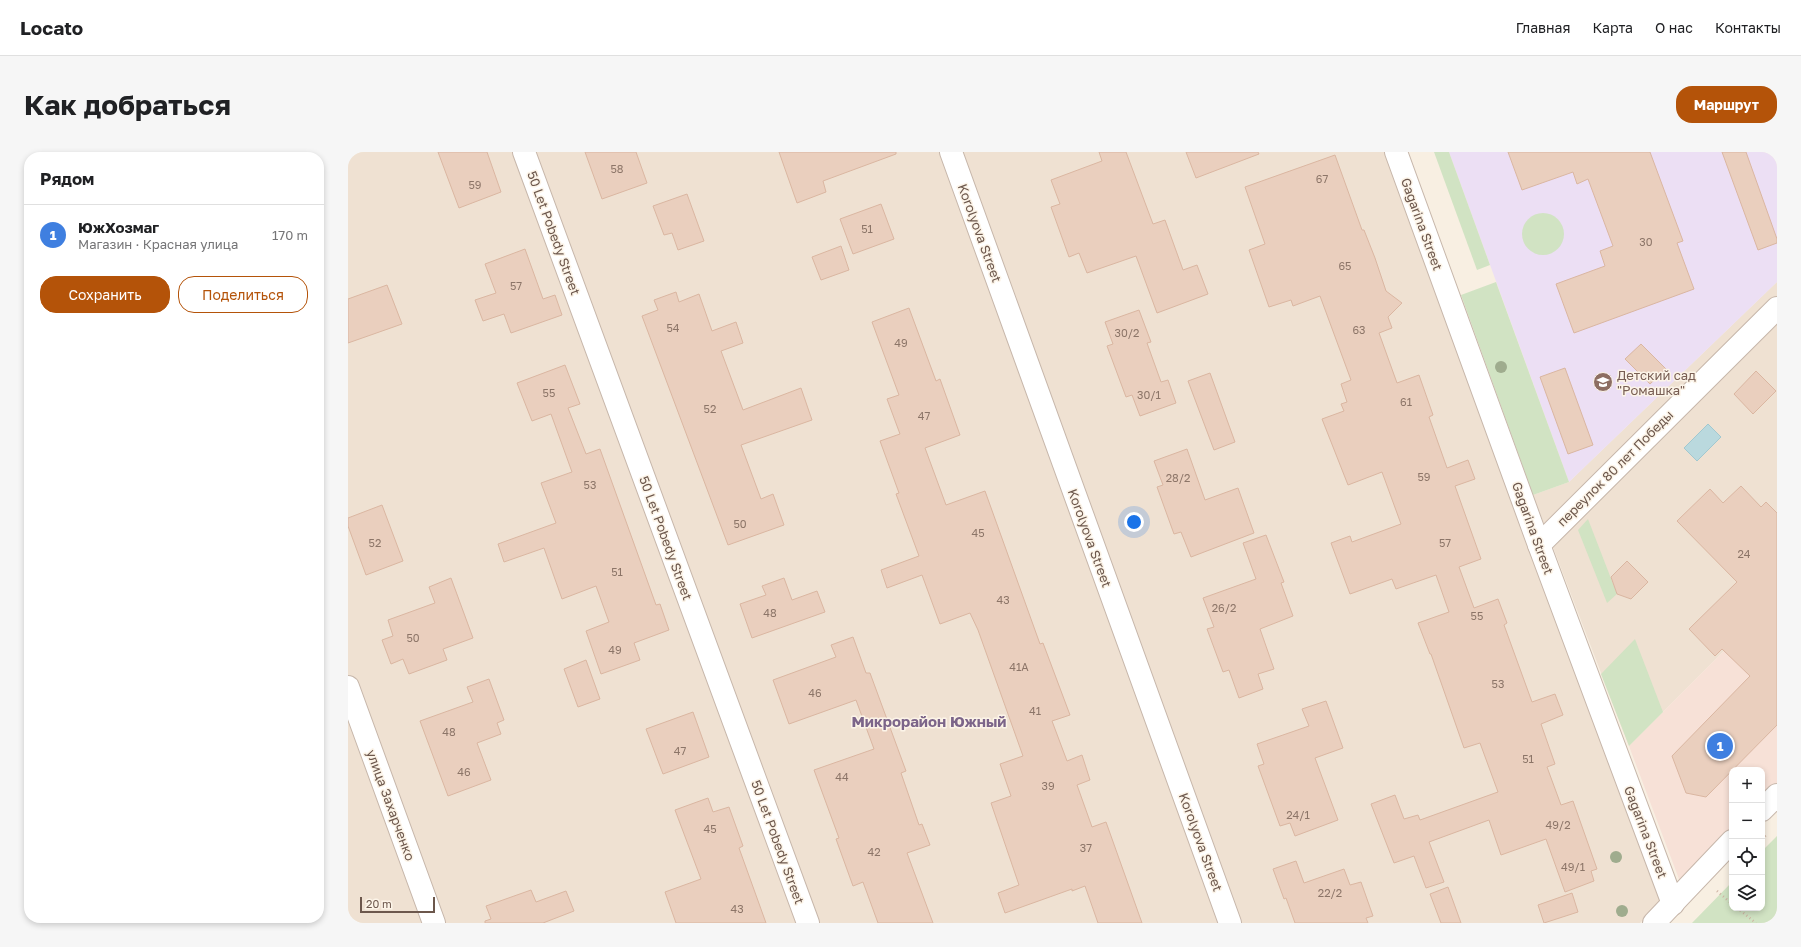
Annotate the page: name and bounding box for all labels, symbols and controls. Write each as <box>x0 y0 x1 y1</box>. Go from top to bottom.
text: Locato <box>20 16 83 39</box>
text: Главная <box>1516 19 1570 36</box>
text: Карта <box>1592 19 1633 36</box>
text: О нас <box>1655 19 1693 36</box>
text: Контакты <box>1715 19 1781 36</box>
button: Маршрут <box>1676 86 1777 123</box>
text: Как добраться <box>24 88 231 121</box>
house number: 58 <box>610 162 624 175</box>
text: Рядом <box>40 168 94 189</box>
street label: 50 Let Pobedy Street <box>524 169 584 297</box>
house number: 67 <box>1316 172 1328 185</box>
street label: Gagarina Street <box>1398 175 1446 273</box>
house number: 59 <box>468 178 482 191</box>
street label: Korolyova Street <box>955 182 1005 284</box>
text: ЮжХозмаг <box>78 218 159 236</box>
house number: 51 <box>861 222 873 235</box>
text: 1 <box>50 227 56 243</box>
text: 170 m <box>272 227 308 243</box>
house number: 30 <box>1639 235 1653 248</box>
text: Магазин · Красная улица <box>78 236 238 252</box>
house number: 65 <box>1338 259 1352 272</box>
button: Сохранить <box>40 276 170 313</box>
button: Поделиться <box>178 276 308 313</box>
house number: 57 <box>510 279 522 292</box>
house number: 54 <box>666 321 680 334</box>
house number: 63 <box>1352 323 1366 336</box>
house number: 30/2 <box>1115 326 1139 339</box>
house number: 49 <box>894 336 908 349</box>
place label: Детский сад "Ромашка" <box>1617 367 1696 398</box>
school or university icon: Детский сад "Ромашка" <box>1592 371 1614 393</box>
house number: 55 <box>543 386 555 399</box>
house number: 30/1 <box>1137 388 1161 401</box>
house number: 61 <box>1400 395 1412 408</box>
house number: 52 <box>704 402 716 415</box>
street label: переулок 80 лет Победы <box>1554 407 1676 529</box>
house number: 47 <box>918 409 930 422</box>
house number: 59 <box>1417 470 1431 483</box>
house number: 28/2 <box>1166 471 1190 484</box>
street label: 50 Let Pobedy Street <box>636 474 696 602</box>
house number: 53 <box>584 478 596 491</box>
street label: Gagarina Street <box>1509 479 1557 577</box>
street label: Korolyova Street <box>1065 487 1115 589</box>
your location <box>1124 512 1144 532</box>
house number: 50 <box>733 517 747 530</box>
house number: 45 <box>971 526 985 539</box>
house number: 52 <box>369 536 381 549</box>
house number: 57 <box>1439 536 1451 549</box>
house number: 24 <box>1737 547 1751 560</box>
house number: 51 <box>611 565 623 578</box>
house number: 43 <box>996 593 1010 606</box>
house number: 26/2 <box>1212 601 1236 614</box>
house number: 48 <box>763 606 777 619</box>
house number: 55 <box>1471 609 1483 622</box>
house number: 50 <box>406 631 420 644</box>
house number: 49 <box>608 643 622 656</box>
house number: 41А <box>1009 660 1029 673</box>
house number: 53 <box>1492 677 1504 690</box>
house number: 46 <box>808 686 822 699</box>
house number: 41 <box>1029 704 1041 717</box>
district label: Микрорайон Южный <box>851 712 1007 730</box>
house number: 48 <box>442 725 456 738</box>
pin: 1 <box>1707 731 1733 761</box>
house number: 47 <box>674 744 686 757</box>
street label: улица Захарченко <box>363 747 419 863</box>
house number: 51 <box>1522 752 1534 765</box>
house number: 46 <box>457 765 471 778</box>
map controls <box>1729 767 1765 911</box>
button: + <box>1729 767 1765 803</box>
house number: 44 <box>835 770 849 783</box>
street label: 50 Let Pobedy Street <box>748 778 808 906</box>
house number: 39 <box>1041 779 1055 792</box>
street label: Gagarina Street <box>1621 784 1671 880</box>
street label: Korolyova Street <box>1176 791 1226 893</box>
button: − <box>1729 803 1765 839</box>
house number: 24/1 <box>1286 808 1310 821</box>
house number: 49/2 <box>1545 818 1571 831</box>
house number: 45 <box>703 822 717 835</box>
button: locate <box>1729 839 1765 875</box>
house number: 37 <box>1080 841 1092 854</box>
house number: 42 <box>867 845 881 858</box>
house number: 49/1 <box>1561 860 1585 873</box>
button: layers <box>1729 875 1765 911</box>
house number: 22/2 <box>1318 886 1342 899</box>
scale bar <box>360 895 435 914</box>
text: 20 m <box>366 897 392 910</box>
house number: 43 <box>730 902 744 915</box>

